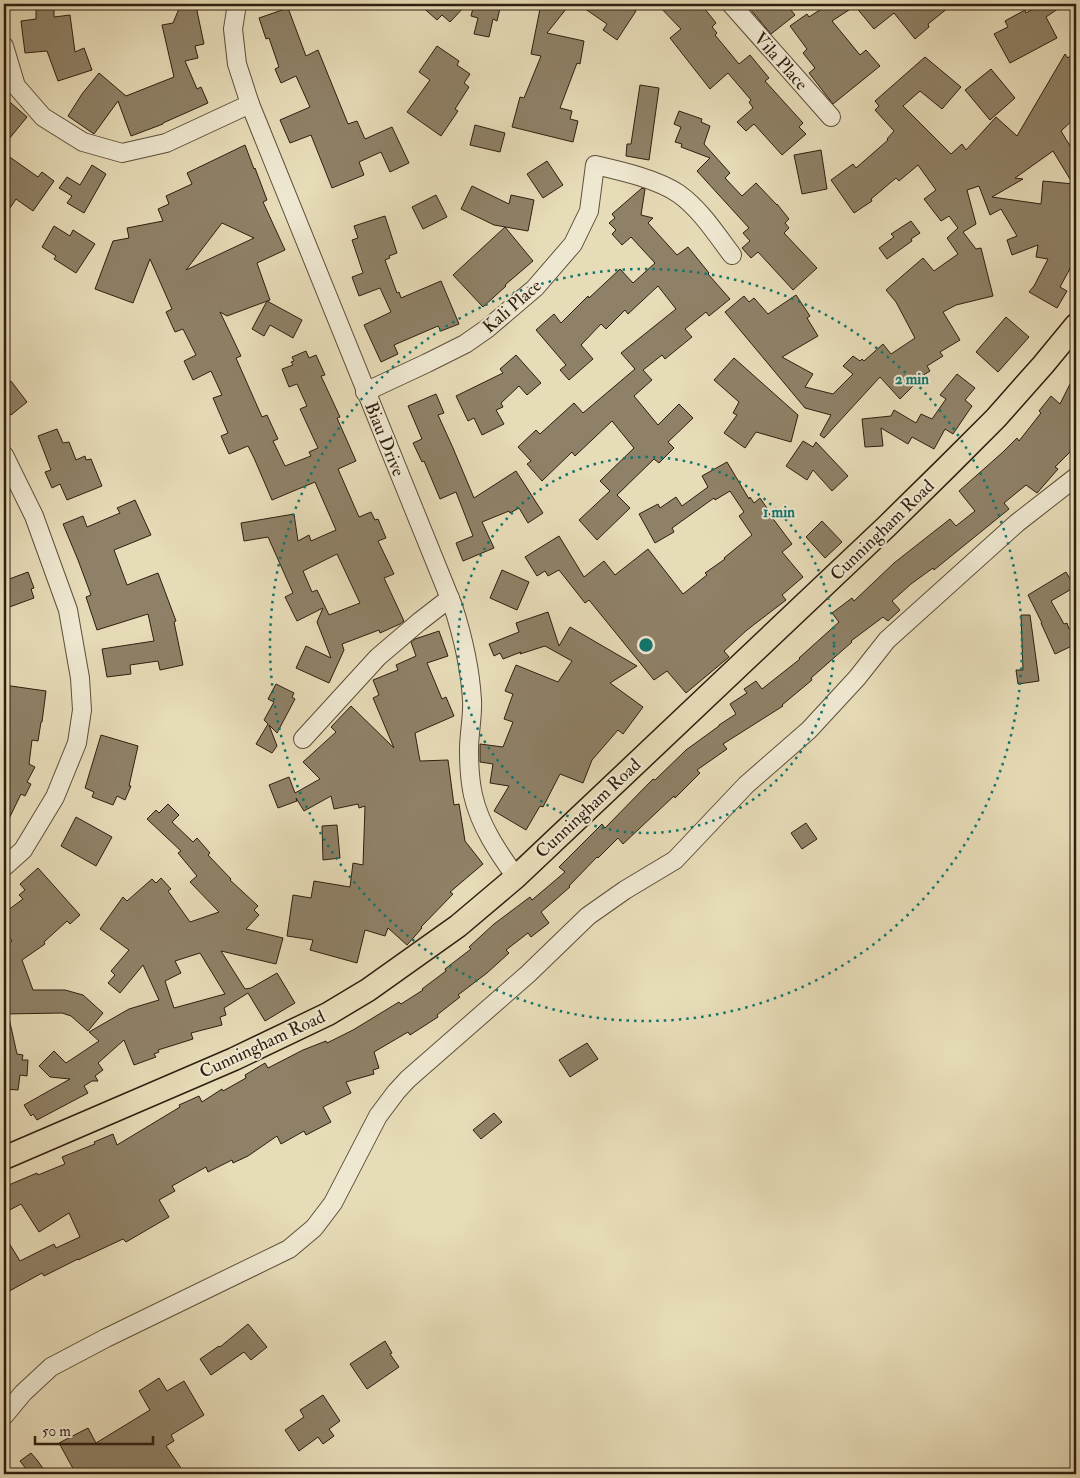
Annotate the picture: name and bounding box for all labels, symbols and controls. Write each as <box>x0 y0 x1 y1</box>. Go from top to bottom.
street label: Vila Place <box>748 27 813 96</box>
street label: Kali Place <box>478 274 547 338</box>
text: 2 min <box>895 370 929 389</box>
street label: Biau Drive <box>359 399 410 480</box>
street label: Cunningham Road <box>825 475 939 586</box>
text: 1 min <box>763 503 795 522</box>
centre of rings <box>637 636 655 654</box>
street label: Cunningham Road <box>531 753 646 863</box>
street label: Cunningham Road <box>196 1005 329 1084</box>
scale bar <box>35 1413 152 1445</box>
text: 50 m <box>42 1422 71 1441</box>

